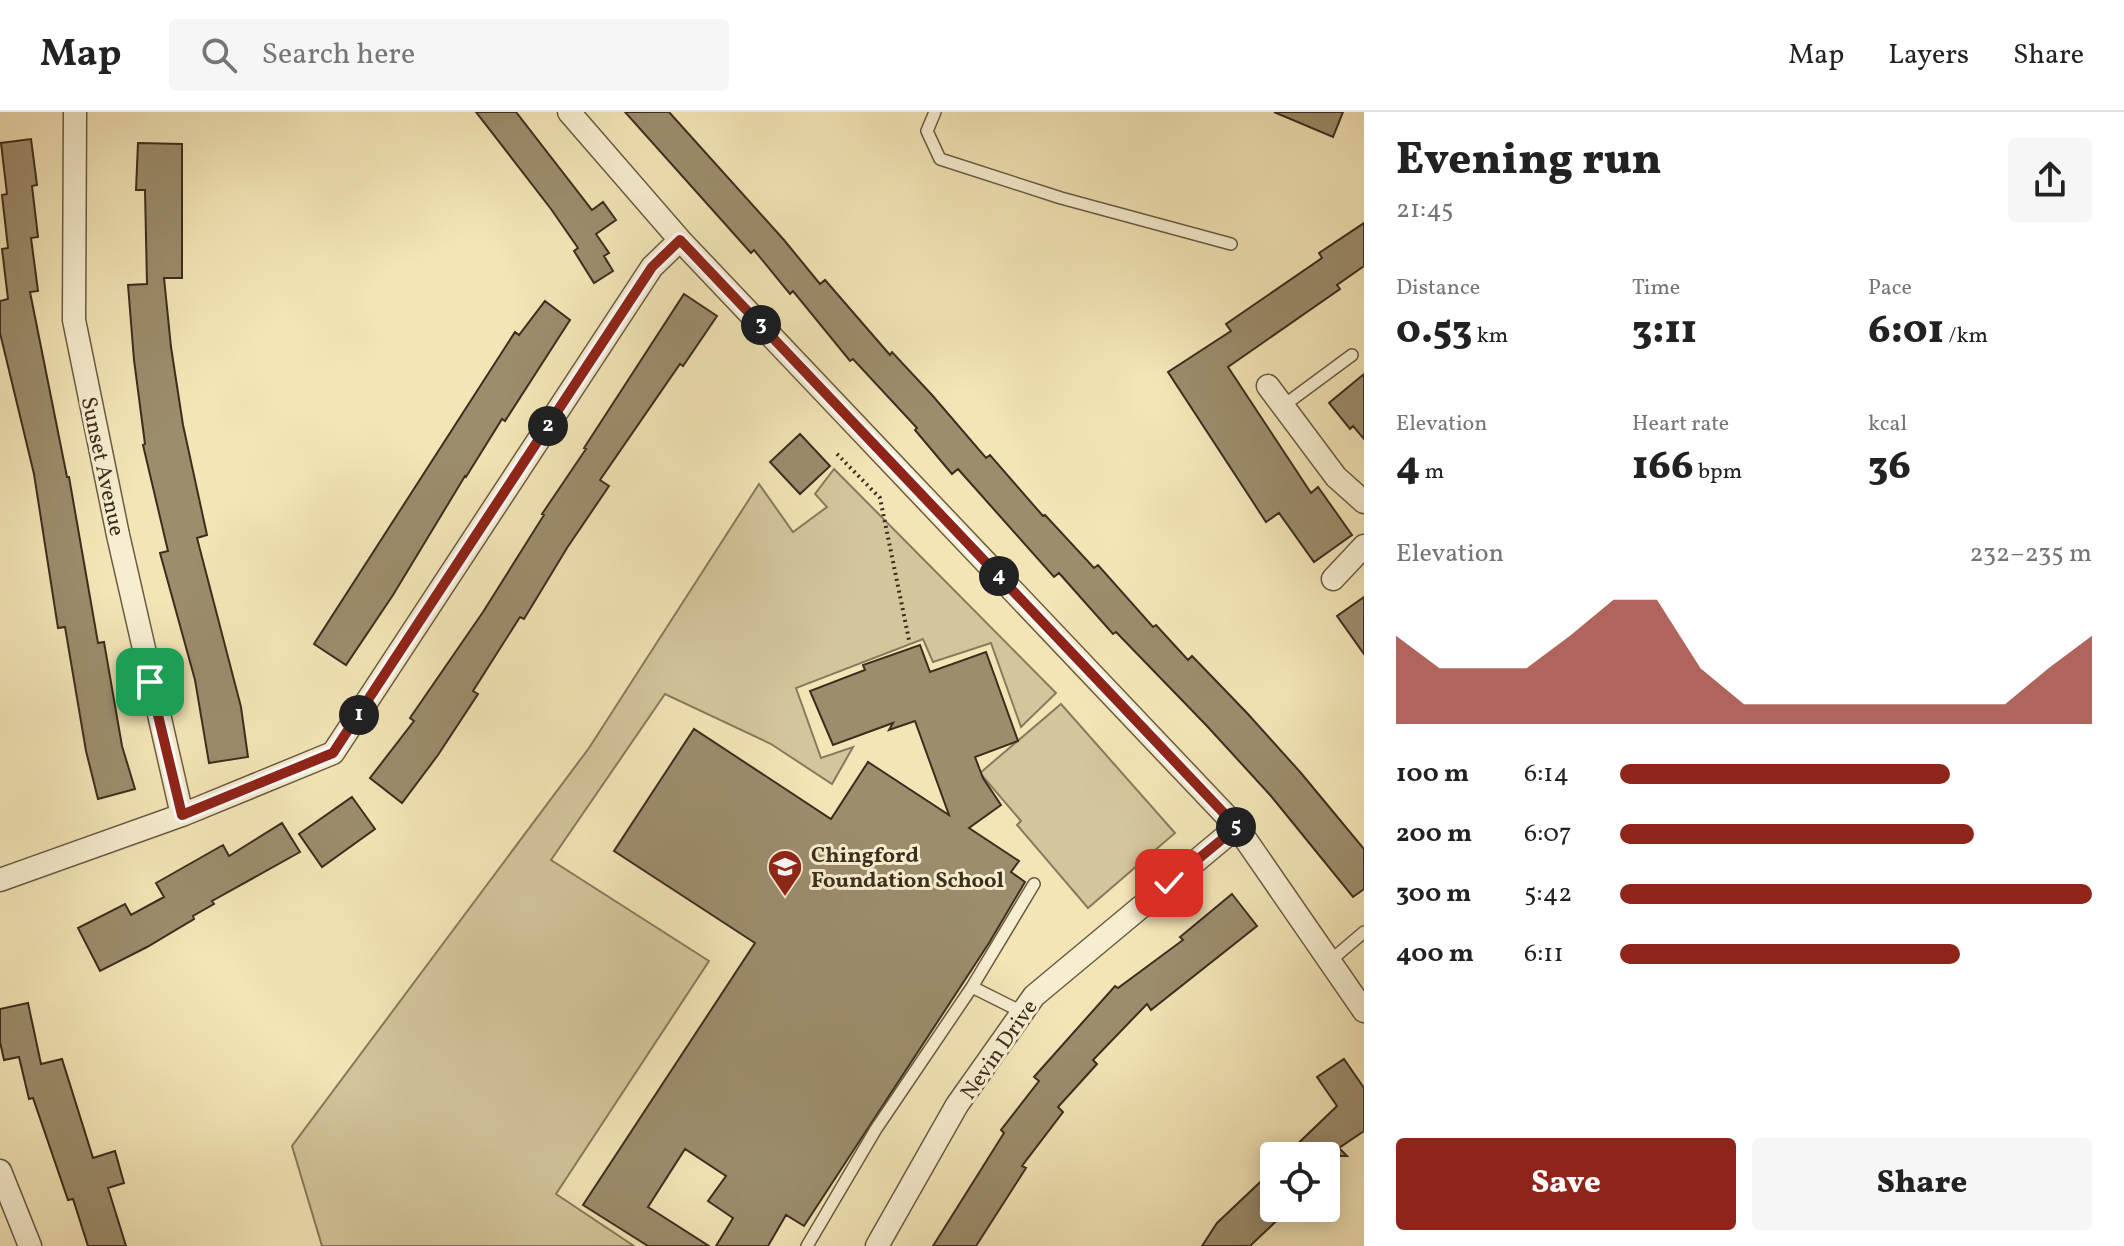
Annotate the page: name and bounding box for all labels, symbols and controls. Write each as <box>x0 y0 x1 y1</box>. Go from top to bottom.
search box <box>169 19 729 91</box>
text: Map <box>40 29 121 82</box>
icon: search <box>197 33 241 77</box>
text: Search here <box>261 34 415 76</box>
text: Map <box>1788 36 1844 75</box>
text: Layers <box>1888 36 1969 75</box>
text: Share <box>2013 36 2084 75</box>
text: Evening run <box>1396 131 1662 192</box>
button: share <box>2008 138 2092 222</box>
text: 21:45 <box>1396 192 1453 228</box>
text: Distance <box>1396 273 1480 304</box>
text: Time <box>1632 273 1680 304</box>
text: Pace <box>1868 273 1912 304</box>
text: 0.53 <box>1396 304 1472 360</box>
text: 3:11 <box>1632 304 1697 360</box>
text: 6:01 <box>1868 304 1944 360</box>
pin: 3 <box>741 305 781 345</box>
text: 3 <box>755 309 767 340</box>
text: km <box>1472 321 1508 352</box>
text: /km <box>1944 321 1988 352</box>
street label: Sunset Avenue <box>72 394 131 539</box>
pin: 2 <box>528 406 568 446</box>
text: Elevation <box>1396 409 1487 440</box>
text: Heart rate <box>1632 409 1729 440</box>
text: kcal <box>1868 409 1907 440</box>
text: 2 <box>542 410 554 441</box>
text: 4 <box>1396 440 1420 496</box>
text: 166 <box>1632 440 1694 496</box>
text: 36 <box>1868 440 1911 496</box>
text: m <box>1420 457 1444 488</box>
text: bpm <box>1694 457 1742 488</box>
text: Elevation <box>1396 536 1504 572</box>
text: 232–235 m <box>1970 536 2092 572</box>
pin: 4 <box>979 556 1019 596</box>
text: 4 <box>992 560 1006 591</box>
pin <box>116 648 184 716</box>
icon: arrive <box>128 660 172 704</box>
pin: 1 <box>339 695 379 735</box>
text: 1 <box>355 699 363 730</box>
text: 100 m <box>1396 756 1469 792</box>
text: 6:14 <box>1524 756 1569 792</box>
pin: 5 <box>1216 807 1256 847</box>
text: 5 <box>1231 811 1241 842</box>
text: 200 m <box>1396 816 1472 852</box>
text: 6:07 <box>1524 816 1572 852</box>
place label: Chingford Foundation School <box>811 841 1004 897</box>
school or university icon: Chingford Foundation School <box>766 848 804 898</box>
pin <box>1135 849 1203 917</box>
icon: check <box>1147 861 1191 905</box>
text: 300 m <box>1396 876 1472 912</box>
text: 5:42 <box>1524 876 1572 912</box>
text: 400 m <box>1396 936 1474 972</box>
text: 6:11 <box>1524 936 1563 972</box>
street label: Nevin Drive <box>954 994 1046 1107</box>
button: Save <box>1396 1138 1736 1230</box>
button: Share <box>1752 1138 2092 1230</box>
map controls <box>1260 1142 1340 1222</box>
button: locate <box>1260 1142 1340 1222</box>

